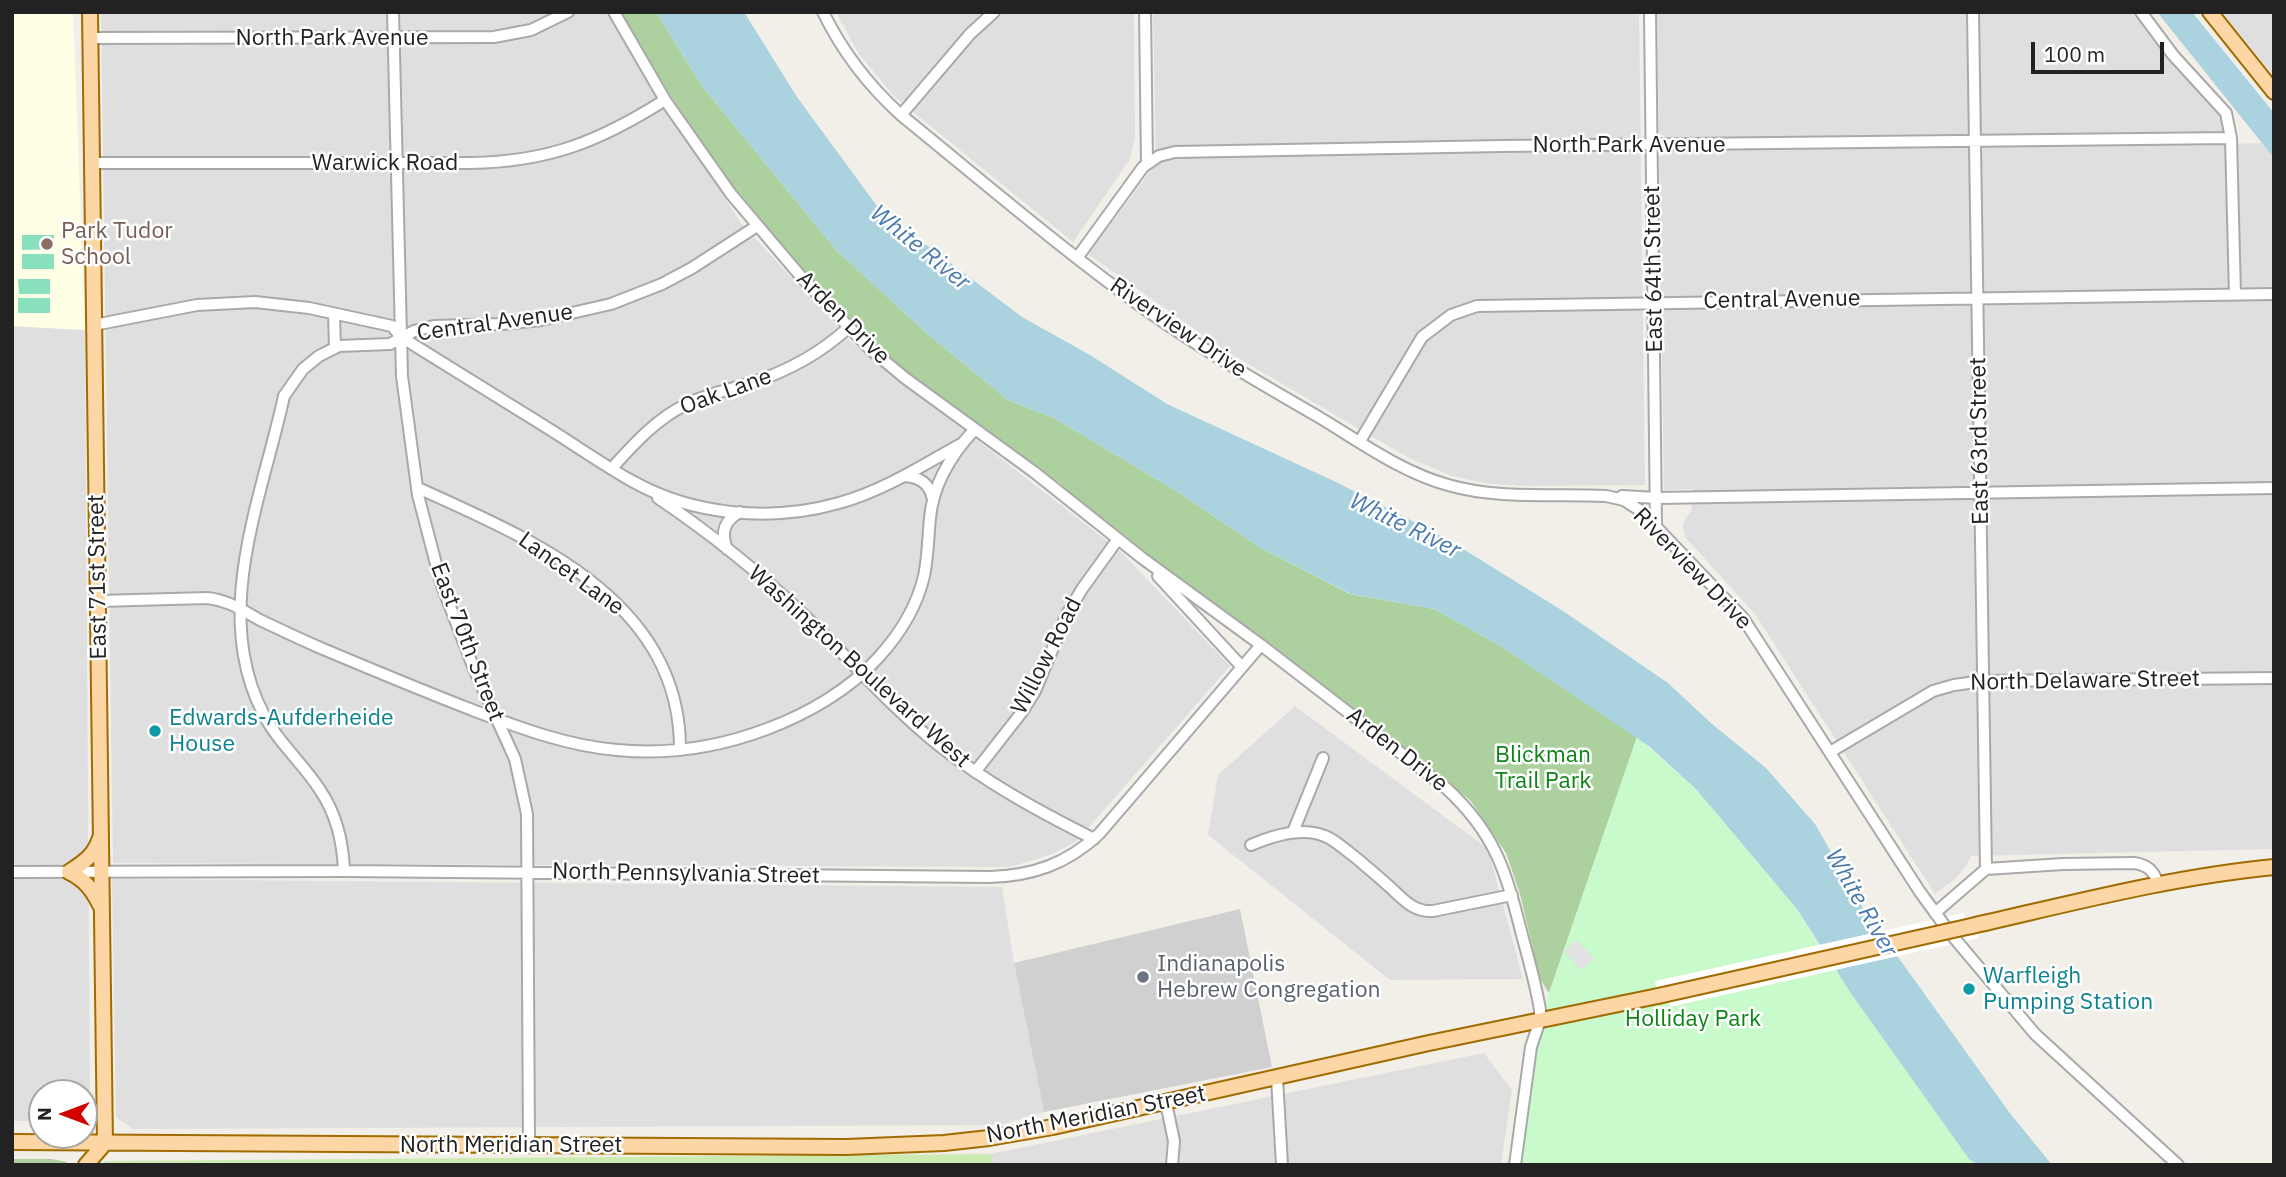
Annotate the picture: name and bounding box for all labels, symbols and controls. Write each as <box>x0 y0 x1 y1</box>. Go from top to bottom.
street label: North Park Avenue <box>235 24 429 52</box>
scale bar <box>2034 28 2167 72</box>
text: 100 m <box>2044 40 2105 68</box>
street label: North Park Avenue <box>1532 131 1726 159</box>
street label: Warwick Road <box>312 149 458 177</box>
street label: East 64th Street <box>1639 185 1669 353</box>
water label: White River <box>864 199 976 297</box>
place label: Park Tudor School <box>61 217 173 271</box>
marker: Park Tudor School <box>39 236 55 252</box>
street label: Arden Drive <box>791 266 895 370</box>
street label: Riverview Drive <box>1104 272 1252 384</box>
street label: Central Avenue <box>1703 285 1861 315</box>
street label: Central Avenue <box>415 298 575 348</box>
street label: East 63rd Street <box>1965 357 1995 525</box>
street label: Oak Lane <box>676 363 776 421</box>
water label: White River <box>1345 487 1465 565</box>
street label: East 71st Street <box>83 494 113 660</box>
street label: Riverview Drive <box>1627 502 1757 636</box>
street label: Lancet Lane <box>513 526 629 622</box>
street label: East 70th Street <box>424 559 510 725</box>
street label: Washington Boulevard West <box>742 560 976 774</box>
street label: Willow Road <box>1006 593 1088 719</box>
street label: North Delaware Street <box>1970 665 2200 697</box>
street label: Arden Drive <box>1341 702 1453 798</box>
place label: Edwards-Aufderheide House <box>169 704 394 758</box>
marker: Edwards-Aufderheide House <box>147 723 163 739</box>
park label: Blickman Trail Park <box>1495 741 1591 795</box>
water label: White River <box>1819 844 1903 962</box>
street label: North Pennsylvania Street <box>552 858 820 890</box>
place label: Indianapolis Hebrew Congregation <box>1157 950 1381 1004</box>
place label: Warfleigh Pumping Station <box>1983 962 2153 1016</box>
marker: Indianapolis Hebrew Congregation <box>1135 969 1151 985</box>
marker: Warfleigh Pumping Station <box>1961 981 1977 997</box>
park label: Holliday Park <box>1625 1005 1761 1033</box>
north arrow <box>28 1079 98 1149</box>
street label: North Meridian Street <box>984 1080 1208 1150</box>
text: N <box>32 1107 56 1121</box>
street label: North Meridian Street <box>400 1131 622 1159</box>

